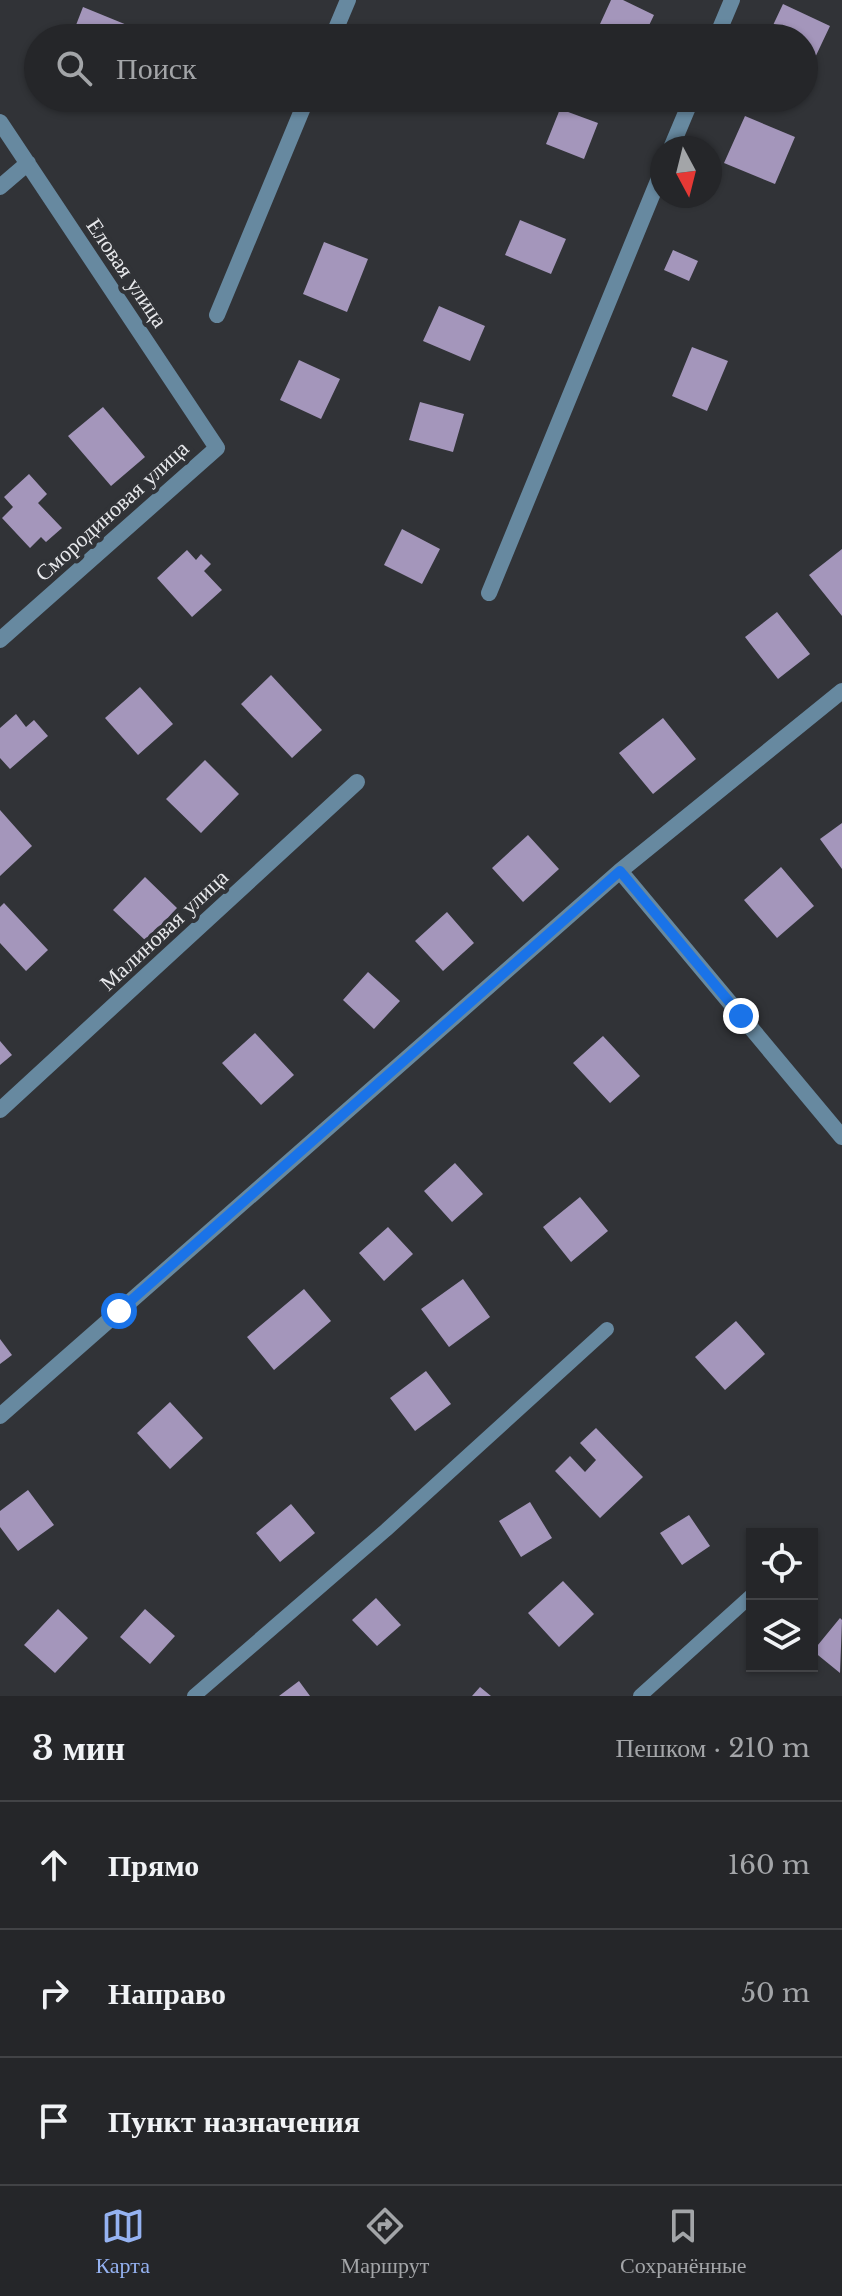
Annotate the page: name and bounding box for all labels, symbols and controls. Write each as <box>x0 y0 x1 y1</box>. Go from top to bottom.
search box <box>24 24 818 112</box>
icon: search <box>52 46 96 90</box>
text: Поиск <box>116 50 197 87</box>
north arrow <box>650 136 722 208</box>
street label: Еловая улица <box>81 213 174 333</box>
street label: Смородиновая улица <box>30 435 195 587</box>
street label: Малиновая улица <box>94 863 234 996</box>
route end <box>723 998 759 1034</box>
route start <box>101 1293 137 1329</box>
map controls <box>746 1528 818 1672</box>
button: locate <box>746 1528 818 1600</box>
button: layers <box>746 1600 818 1672</box>
text: 3 мин <box>32 1727 125 1769</box>
text: Пешком · 210 m <box>616 1732 810 1764</box>
icon: ahead <box>32 1843 76 1887</box>
text: Прямо <box>108 1847 199 1884</box>
text: 160 m <box>728 1849 810 1881</box>
icon: right <box>32 1971 76 2015</box>
text: Направо <box>108 1975 226 2012</box>
text: 50 m <box>741 1977 810 2009</box>
icon: arrive <box>32 2099 76 2143</box>
text: Пункт назначения <box>108 2103 360 2140</box>
tab: Карта <box>95 2204 150 2279</box>
tab: Маршрут <box>341 2204 429 2279</box>
tab: Сохранённые <box>620 2204 747 2279</box>

